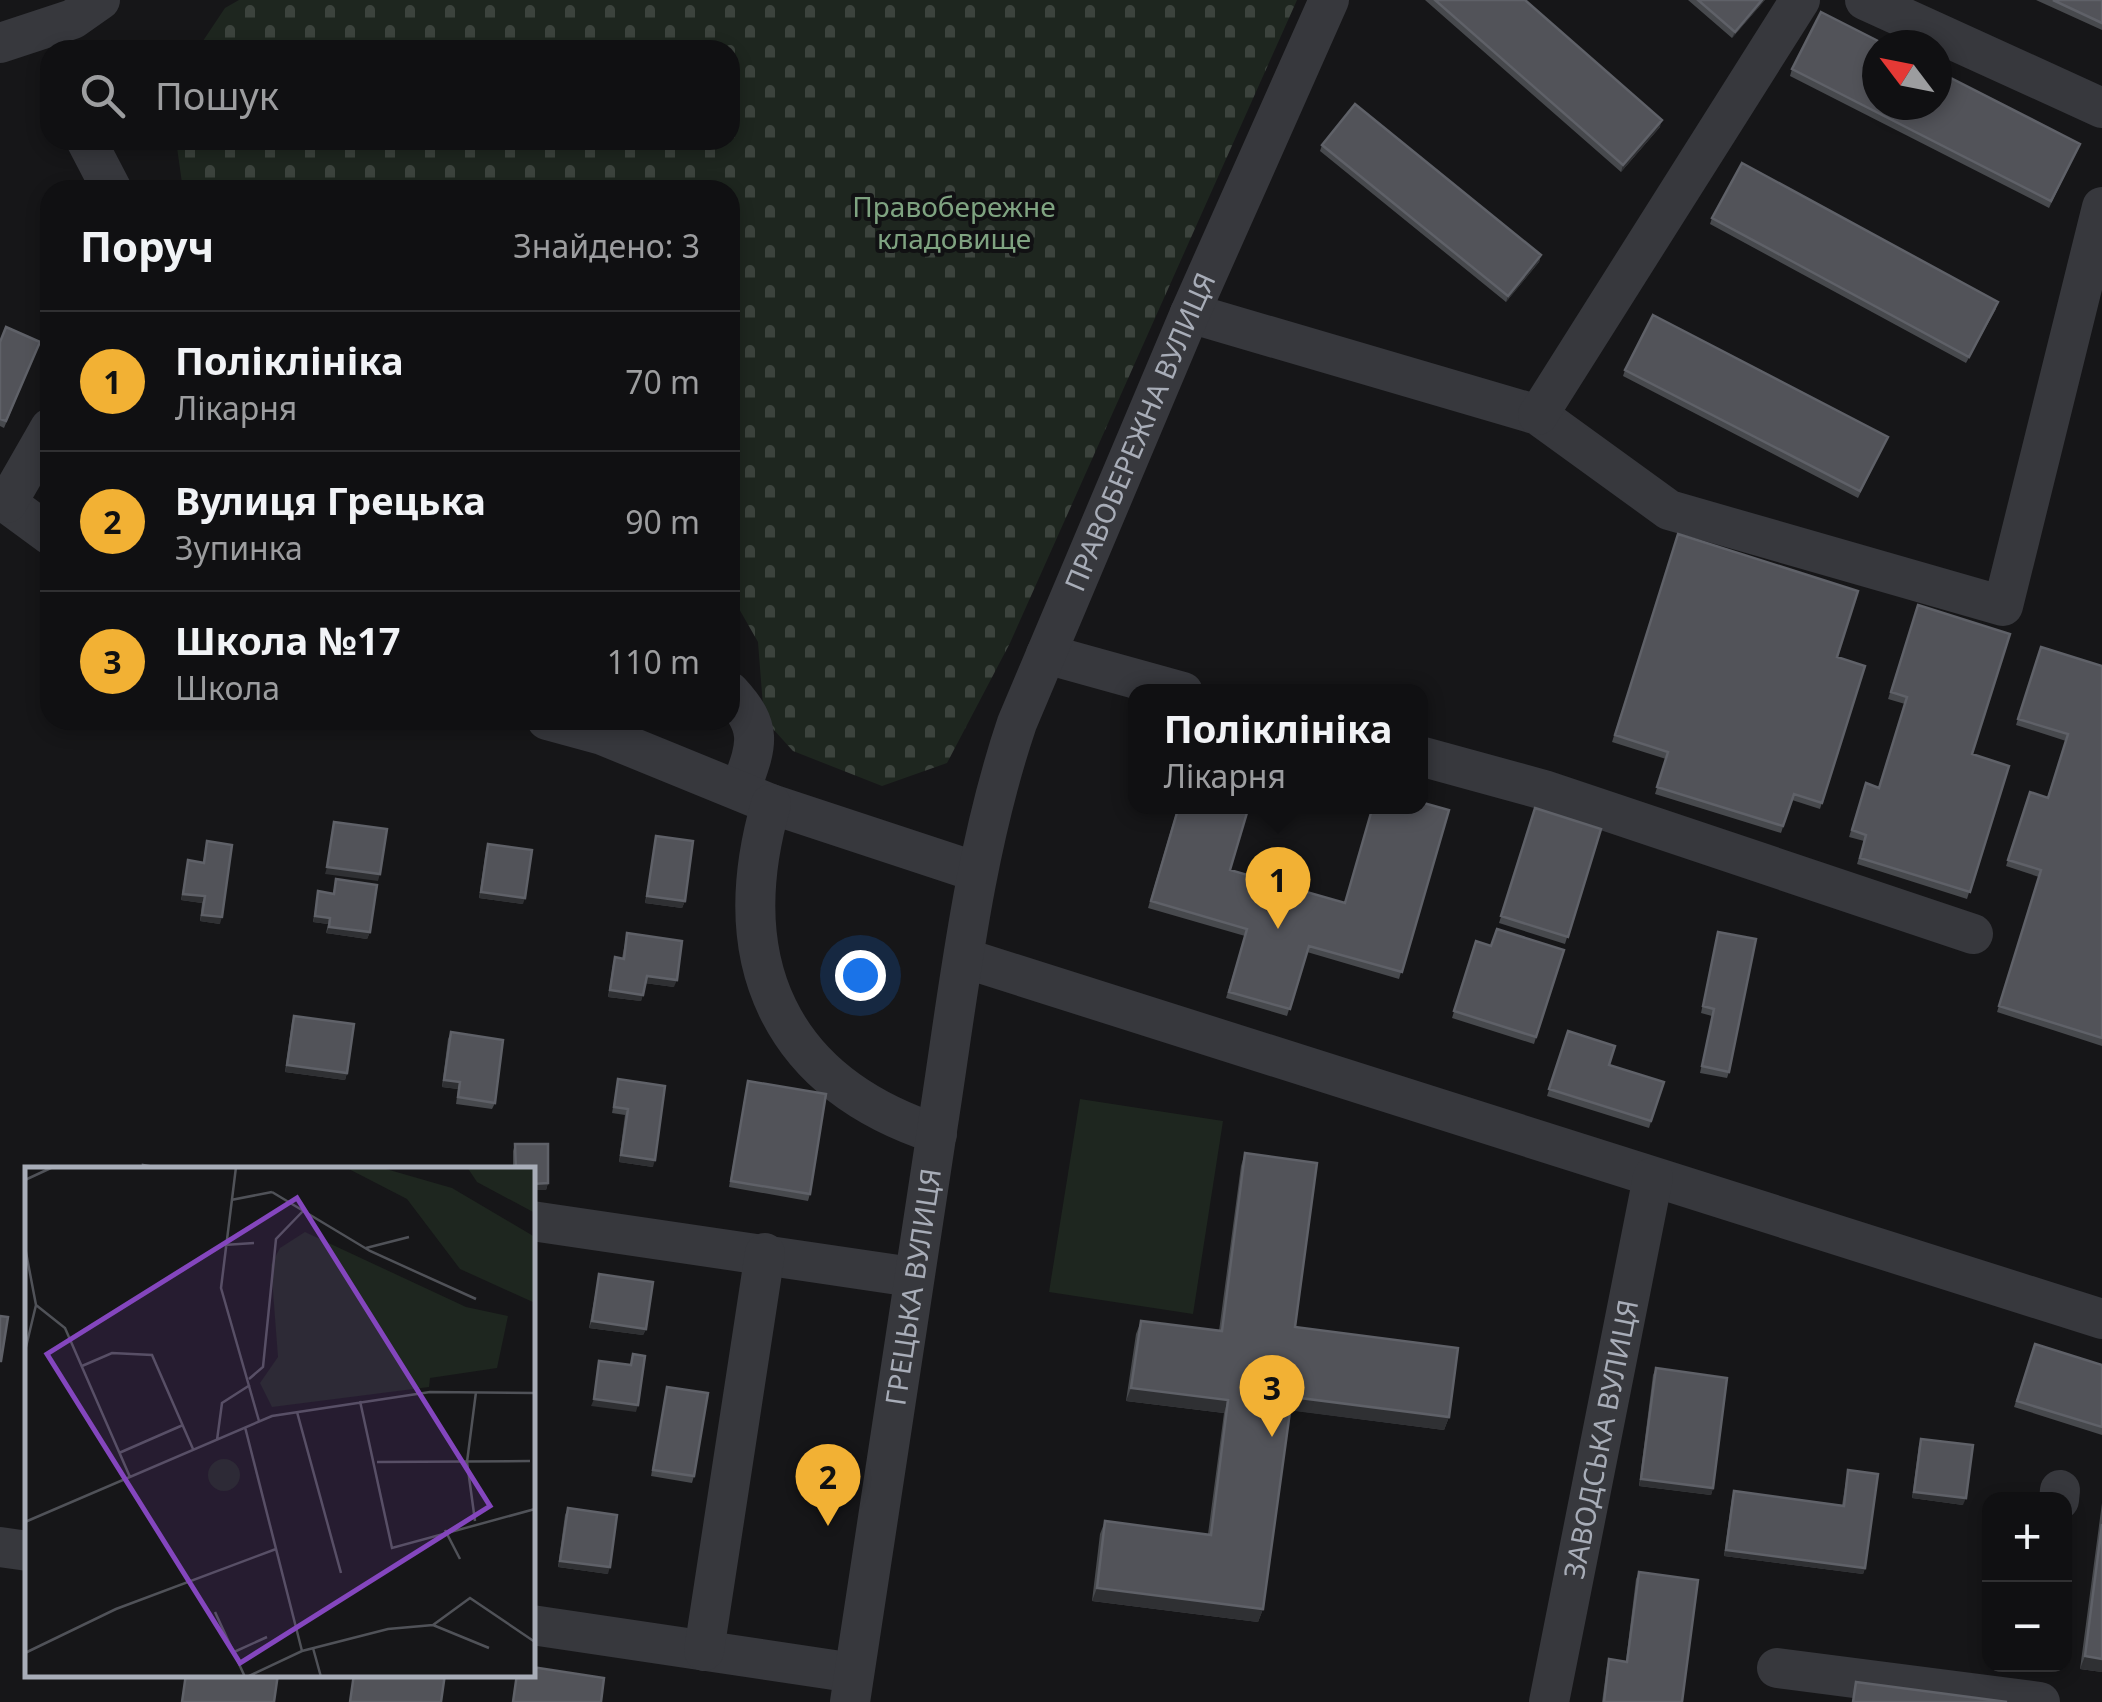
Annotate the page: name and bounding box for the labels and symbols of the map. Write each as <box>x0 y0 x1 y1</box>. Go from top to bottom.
north arrow <box>1862 30 1952 120</box>
park label: Правобережне кладовище <box>852 187 1056 257</box>
street label: ПРАВОБЕРЕЖНА ВУЛИЦЯ <box>1055 266 1224 597</box>
pin: 1 <box>1246 846 1310 929</box>
your location <box>835 950 886 1001</box>
street label: ГРЕЦЬКА ВУЛИЦЯ <box>875 1165 949 1408</box>
inset map <box>25 1167 535 1677</box>
street label: ЗАВОДСЬКА ВУЛИЦЯ <box>1554 1296 1646 1582</box>
pin: 3 <box>1240 1354 1304 1437</box>
pin: 2 <box>796 1444 860 1526</box>

